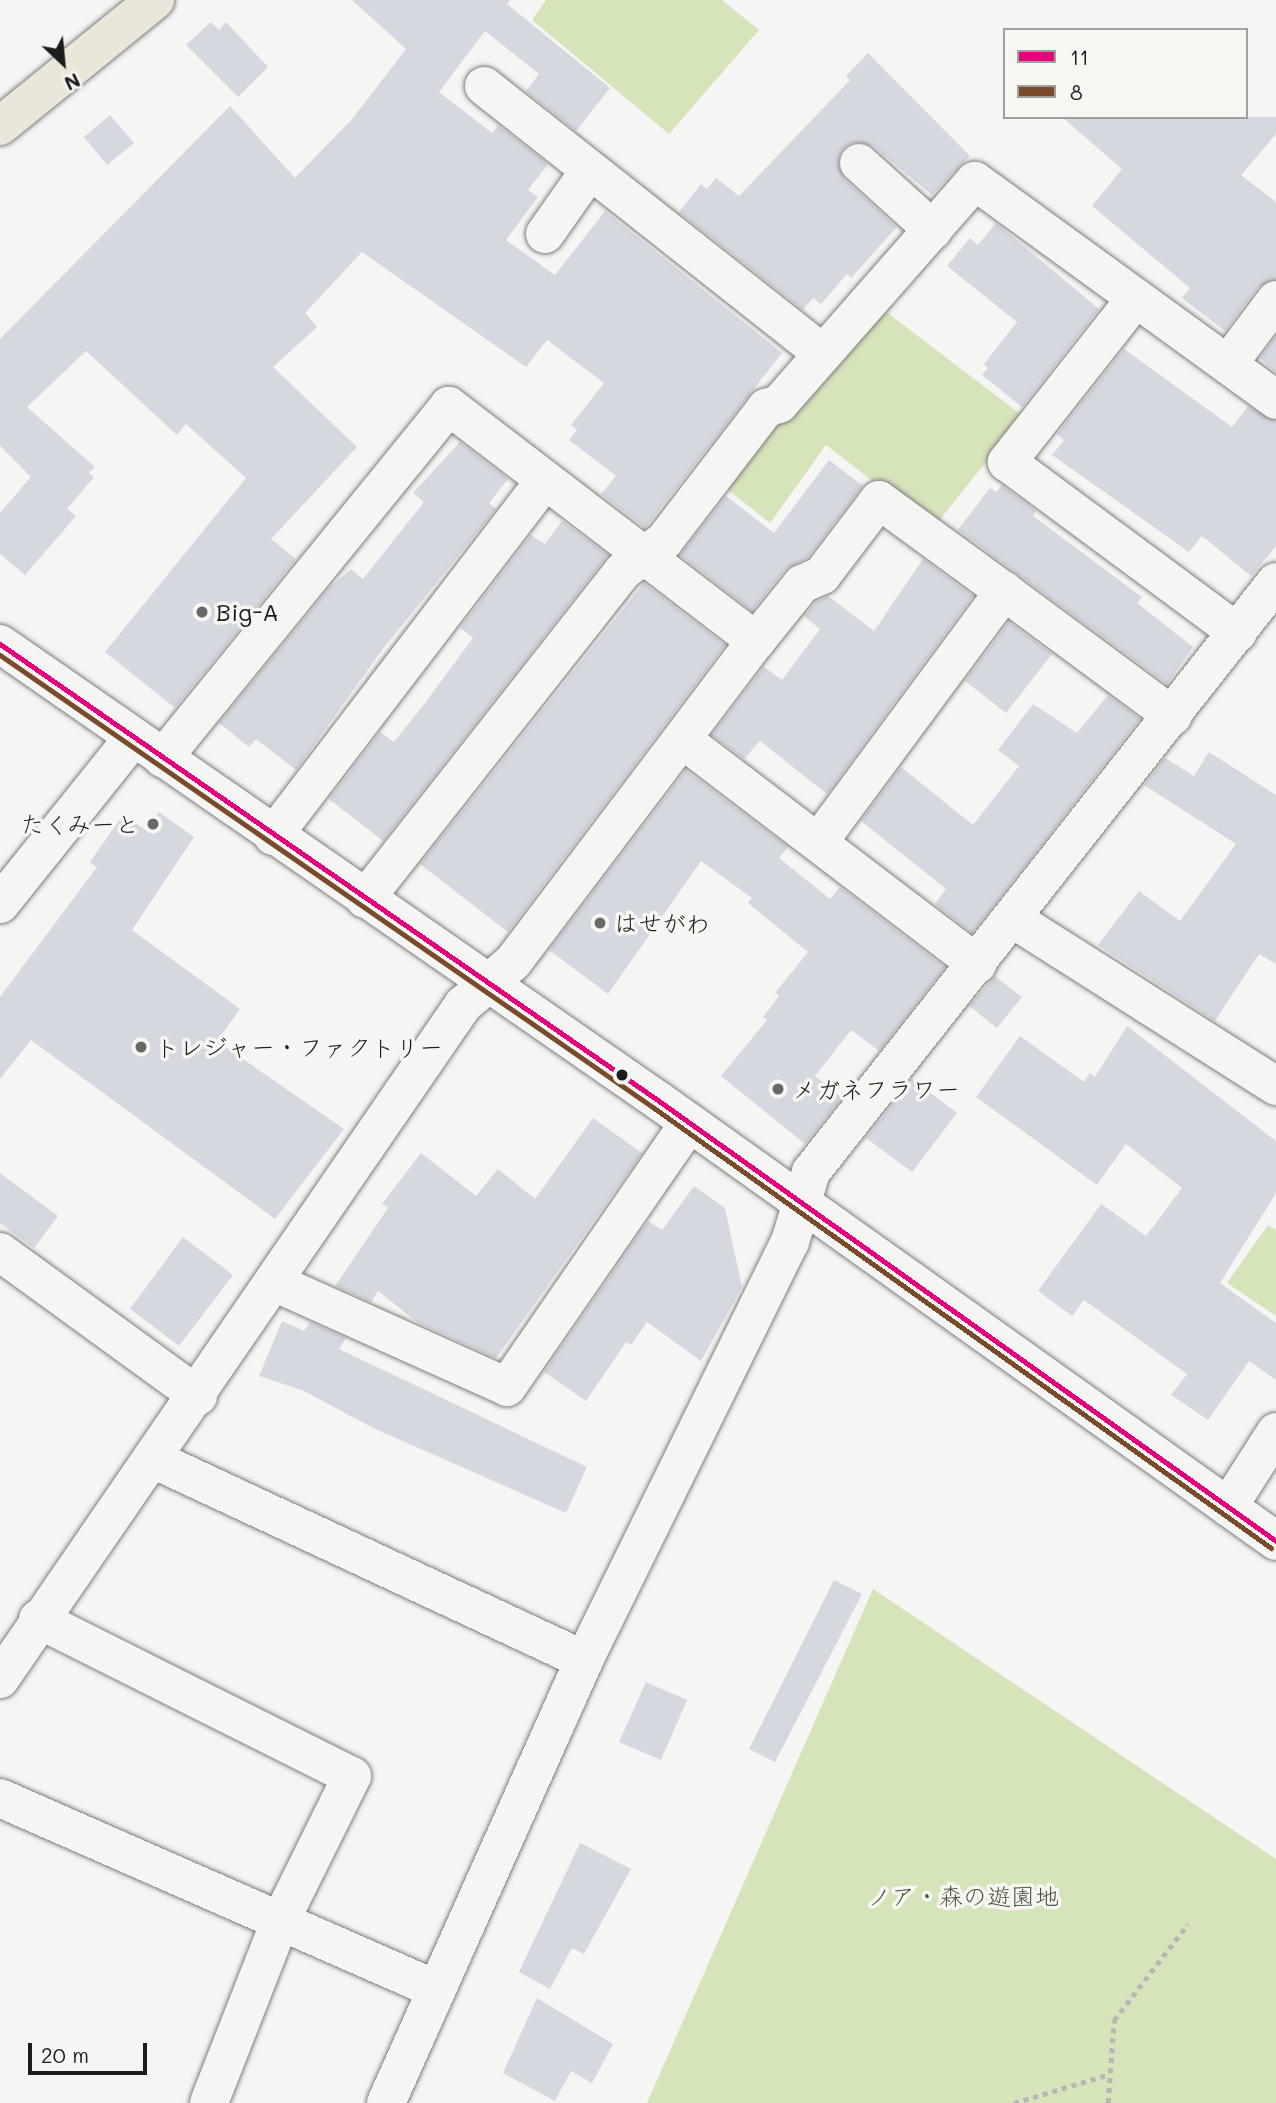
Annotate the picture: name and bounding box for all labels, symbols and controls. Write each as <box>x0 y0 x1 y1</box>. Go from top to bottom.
north arrow <box>28 28 98 98</box>
legend <box>1003 28 1248 119</box>
text: 11 <box>1070 43 1089 70</box>
text: N <box>60 68 84 97</box>
text: 8 <box>1070 78 1083 105</box>
place label: Big-A <box>216 598 279 626</box>
marker: Big-A <box>194 604 210 620</box>
place label: たくみーと <box>19 810 139 838</box>
marker: たくみーと <box>145 816 161 832</box>
place label: はせがわ <box>614 909 710 937</box>
marker: はせがわ <box>592 915 608 931</box>
place label: トレジャー・ファクトリー <box>155 1033 443 1061</box>
marker: トレジャー・ファクトリー <box>133 1039 149 1055</box>
unlabelled marker <box>615 1068 629 1082</box>
place label: メガネフラワー <box>792 1075 960 1103</box>
marker: メガネフラワー <box>770 1081 786 1097</box>
park label: ノア・森の遊園地 <box>867 1882 1059 1910</box>
scale bar <box>32 2030 150 2074</box>
text: 20 m <box>41 2041 89 2068</box>

